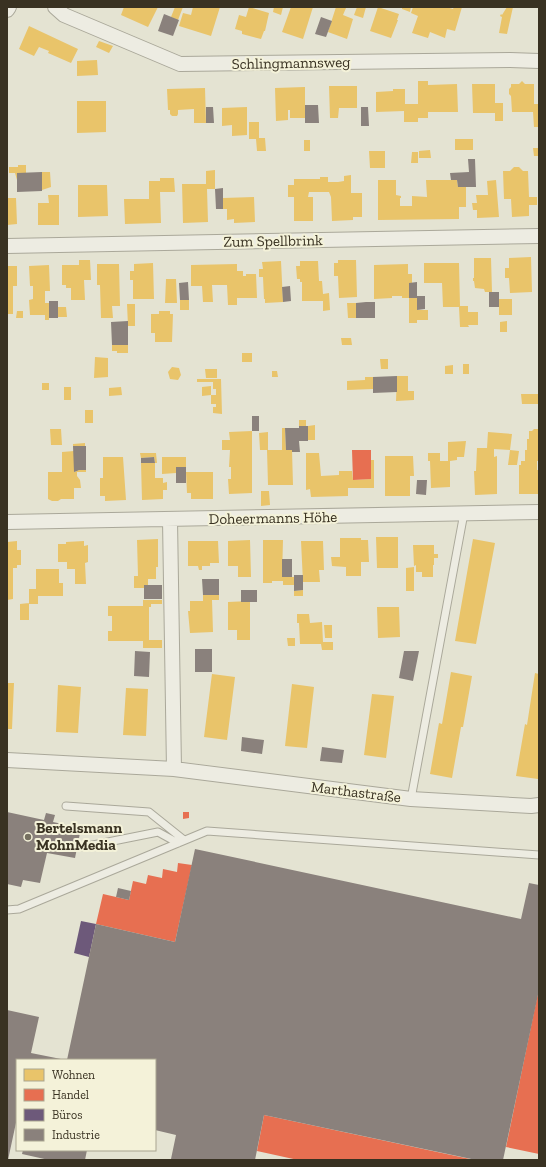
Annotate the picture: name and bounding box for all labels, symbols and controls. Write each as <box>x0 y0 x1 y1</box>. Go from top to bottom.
street label: Schlingmannsweg <box>231 53 351 73</box>
street label: Zum Spellbrink <box>223 231 323 251</box>
street label: Doheermanns Höhe <box>209 508 337 528</box>
street label: Marthastraße <box>310 778 402 806</box>
place label: Bertelsmann MohnMedia <box>36 819 122 854</box>
marker: Bertelsmann MohnMedia <box>23 832 33 842</box>
legend <box>16 1059 156 1151</box>
text: Wohnen <box>52 1068 95 1082</box>
text: Handel <box>52 1088 89 1102</box>
text: Büros <box>52 1108 82 1122</box>
text: Industrie <box>52 1128 100 1142</box>

